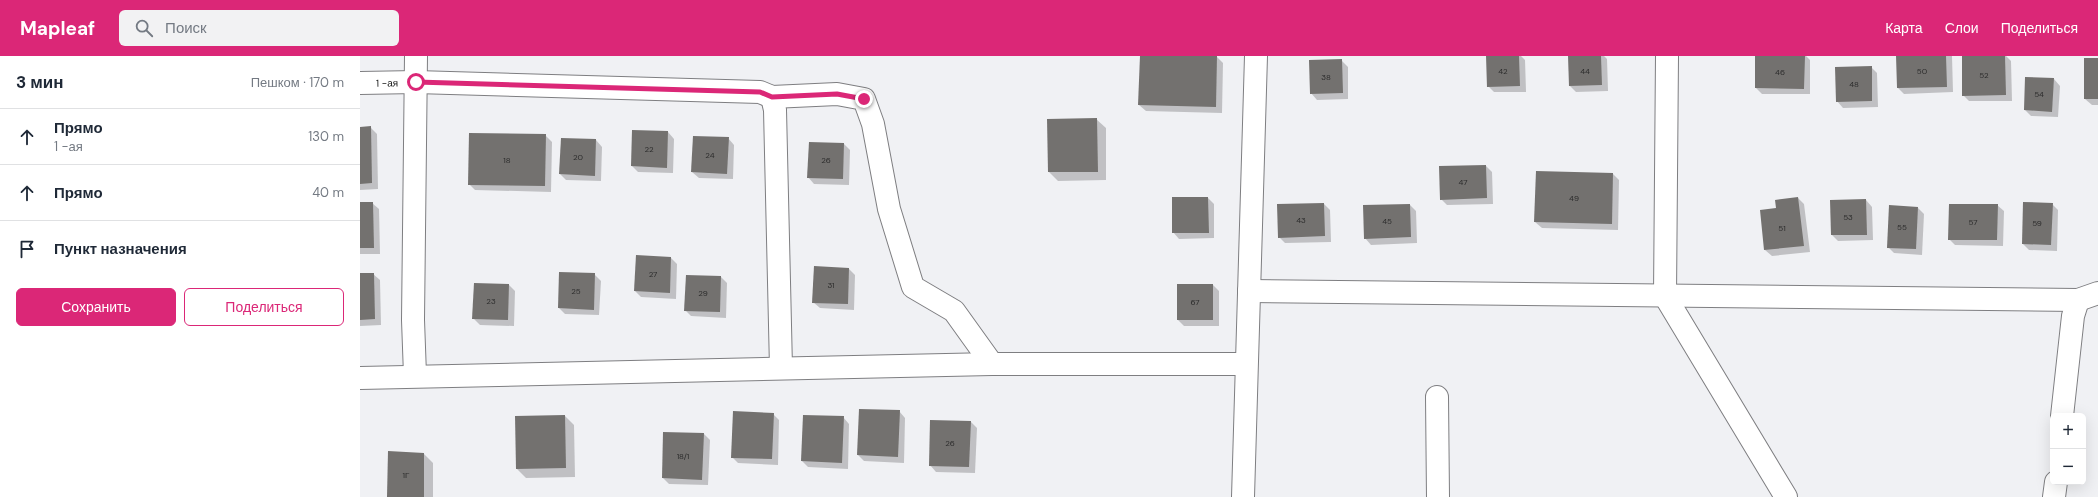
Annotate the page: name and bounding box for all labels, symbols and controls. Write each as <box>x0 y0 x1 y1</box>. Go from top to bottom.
search box <box>119 10 399 46</box>
text: Mapleaf <box>20 16 95 41</box>
icon: search <box>133 17 155 39</box>
text: Поиск <box>165 18 207 38</box>
text: Карта <box>1885 19 1923 37</box>
text: Слои <box>1945 19 1979 37</box>
text: Поделиться <box>2001 19 2078 37</box>
house number: 42 <box>1498 66 1508 76</box>
house number: 44 <box>1580 66 1590 76</box>
house number: 50 <box>1917 66 1928 76</box>
house number: 46 <box>1775 67 1785 77</box>
house number: 52 <box>1979 70 1989 80</box>
text: 3 мин <box>16 71 64 93</box>
house number: 38 <box>1321 72 1331 82</box>
route start <box>407 73 425 91</box>
text: Пешком · 170 m <box>251 74 344 91</box>
street label: 1 -ая <box>376 76 398 90</box>
house number: 48 <box>1849 79 1859 89</box>
house number: 54 <box>2034 89 2044 99</box>
route end <box>855 90 873 108</box>
text: Прямо <box>54 118 103 138</box>
icon: ahead <box>16 126 38 148</box>
text: 130 m <box>308 128 344 145</box>
text: 1 -ая <box>54 138 83 155</box>
house number: 22 <box>644 144 654 154</box>
house number: 24 <box>705 150 715 160</box>
house number: 20 <box>573 152 584 162</box>
house number: 18 <box>503 155 511 165</box>
house number: 26 <box>821 155 831 165</box>
house number: 47 <box>1458 177 1468 187</box>
icon: ahead <box>16 182 38 204</box>
text: Прямо <box>54 183 103 203</box>
text: 40 m <box>312 184 344 201</box>
house number: 49 <box>1569 193 1579 203</box>
house number: 53 <box>1843 212 1853 222</box>
house number: 43 <box>1296 215 1306 225</box>
house number: 45 <box>1382 216 1392 226</box>
house number: 57 <box>1968 217 1978 227</box>
house number: 59 <box>2032 218 2042 228</box>
house number: 55 <box>1897 222 1907 232</box>
house number: 51 <box>1778 223 1786 233</box>
icon: arrive <box>16 238 38 260</box>
text: Пункт назначения <box>54 239 187 259</box>
house number: 27 <box>649 269 657 279</box>
house number: 31 <box>827 280 835 290</box>
house number: 25 <box>571 286 581 296</box>
button: Сохранить <box>16 288 176 326</box>
button: Поделиться <box>184 288 344 326</box>
house number: 29 <box>698 288 708 298</box>
house number: 23 <box>486 296 496 306</box>
house number: 67 <box>1190 297 1200 307</box>
map controls <box>2050 413 2086 485</box>
button: + <box>2050 413 2086 449</box>
house number: 26 <box>945 438 955 448</box>
button: − <box>2050 449 2086 485</box>
house number: 18/1 <box>677 451 689 461</box>
house number: 1Г <box>403 470 410 480</box>

